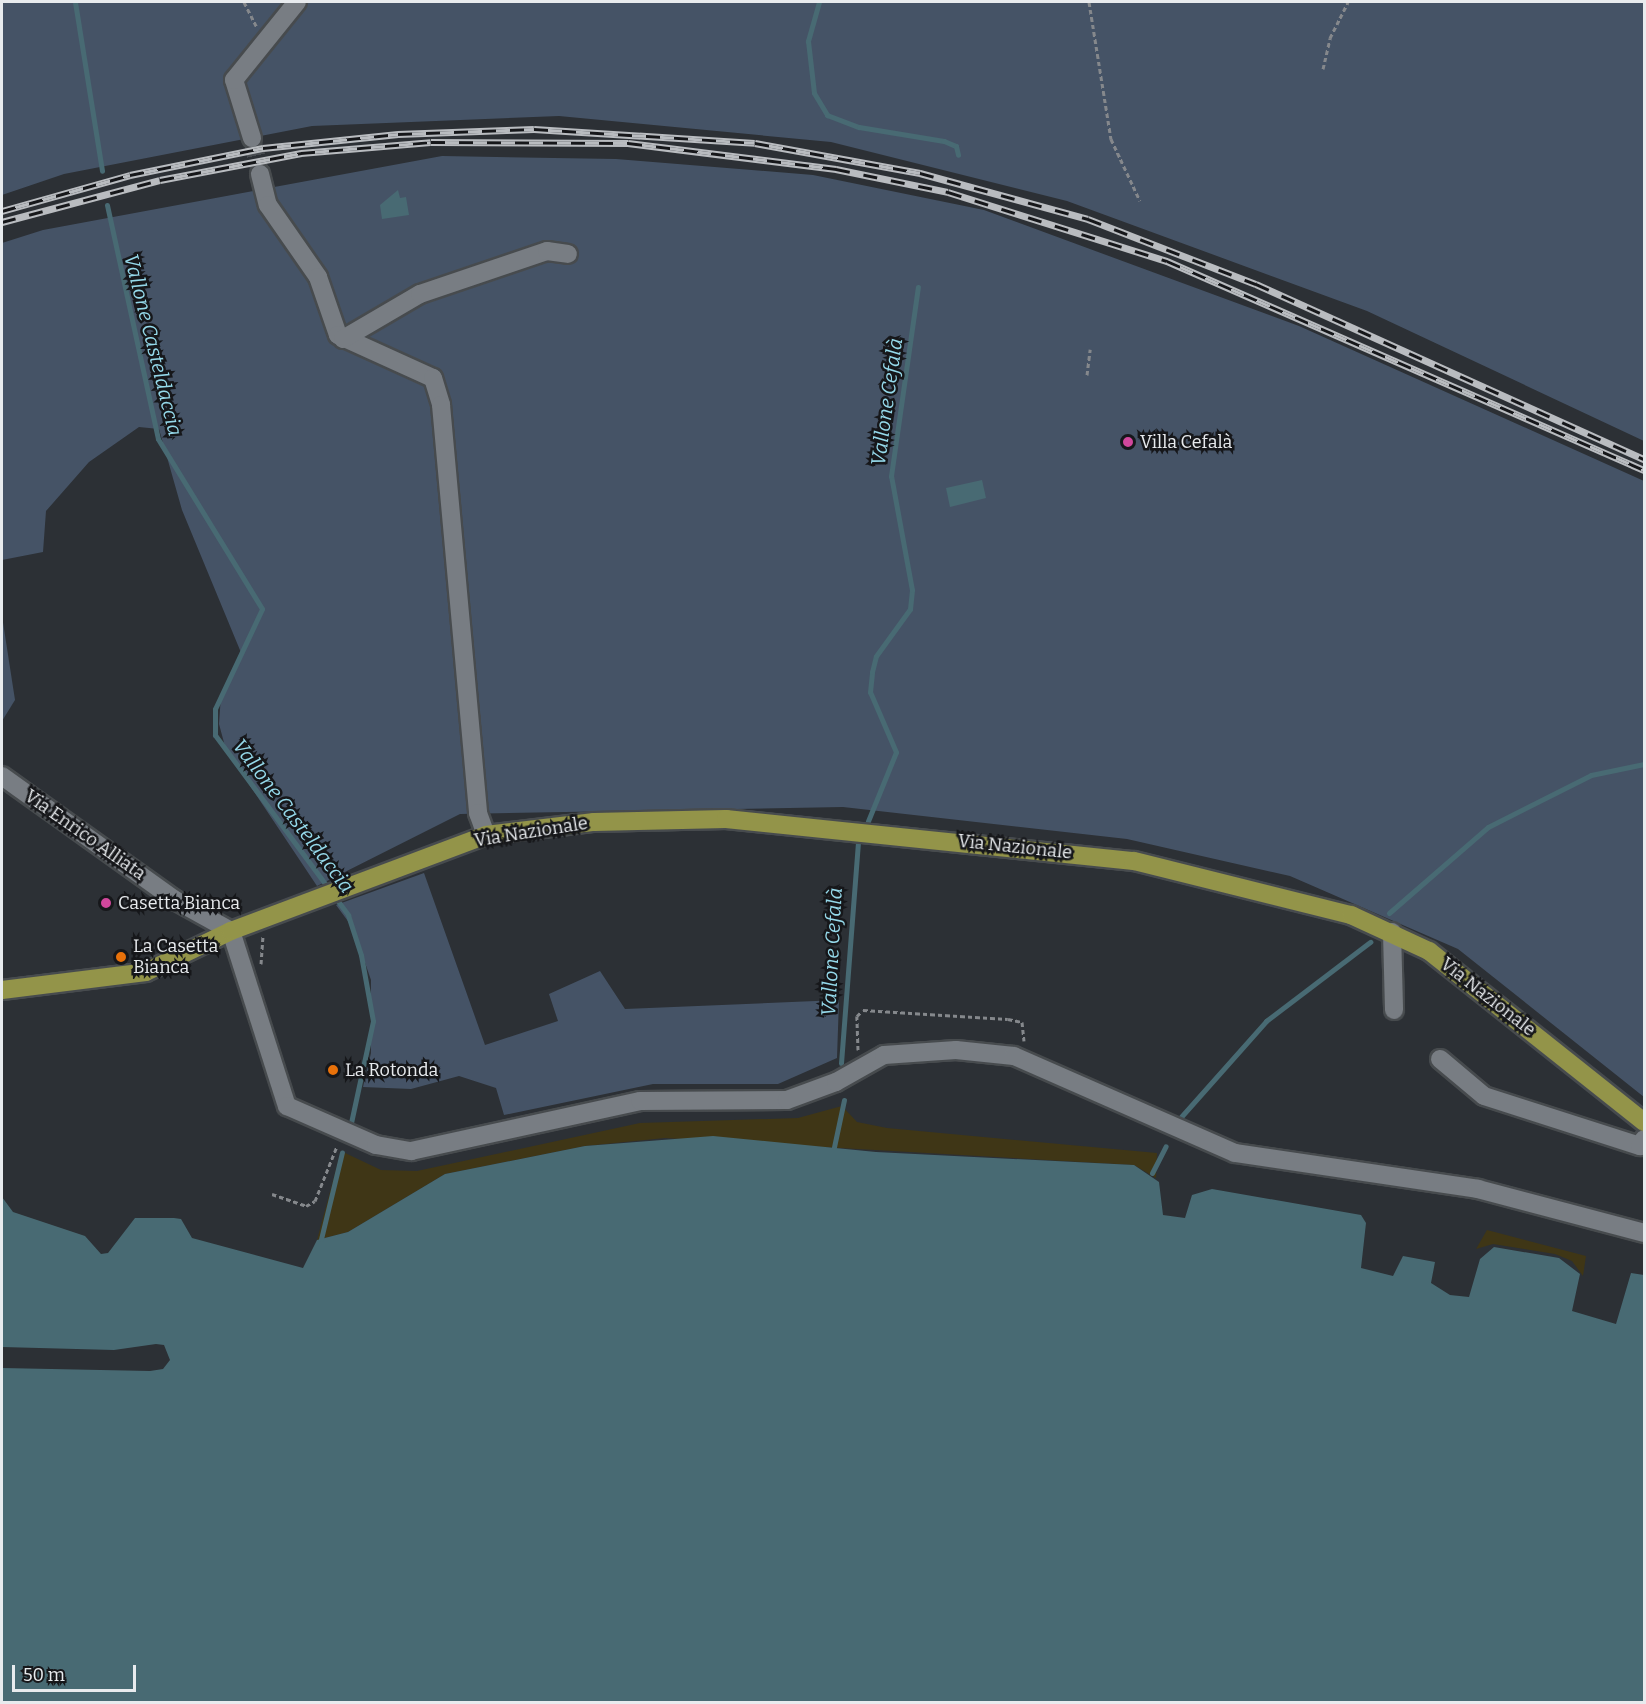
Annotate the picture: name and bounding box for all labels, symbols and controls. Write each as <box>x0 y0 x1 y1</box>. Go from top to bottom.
water label: Vallone Casteldaccia <box>119 252 187 438</box>
water label: Vallone Cefalà <box>866 336 908 468</box>
place label: Villa Cefalà <box>1140 431 1232 453</box>
marker: Villa Cefalà <box>1121 435 1135 449</box>
water label: Vallone Casteldaccia <box>227 734 359 898</box>
street label: Via Enrico Alliata <box>20 785 150 885</box>
street label: Via Nazionale <box>473 812 589 852</box>
street label: Via Nazionale <box>957 830 1073 864</box>
water label: Vallone Cefalà <box>817 887 847 1017</box>
place label: Casetta Bianca <box>118 892 240 914</box>
marker: Casetta Bianca <box>99 896 113 910</box>
place label: La Casetta Bianca <box>133 936 218 978</box>
marker: La Casetta Bianca <box>114 950 128 964</box>
street label: Via Nazionale <box>1436 953 1540 1041</box>
place label: La Rotonda <box>345 1059 438 1081</box>
marker: La Rotonda <box>326 1063 340 1077</box>
scale bar <box>15 1653 140 1691</box>
text: 50 m <box>23 1664 65 1686</box>

